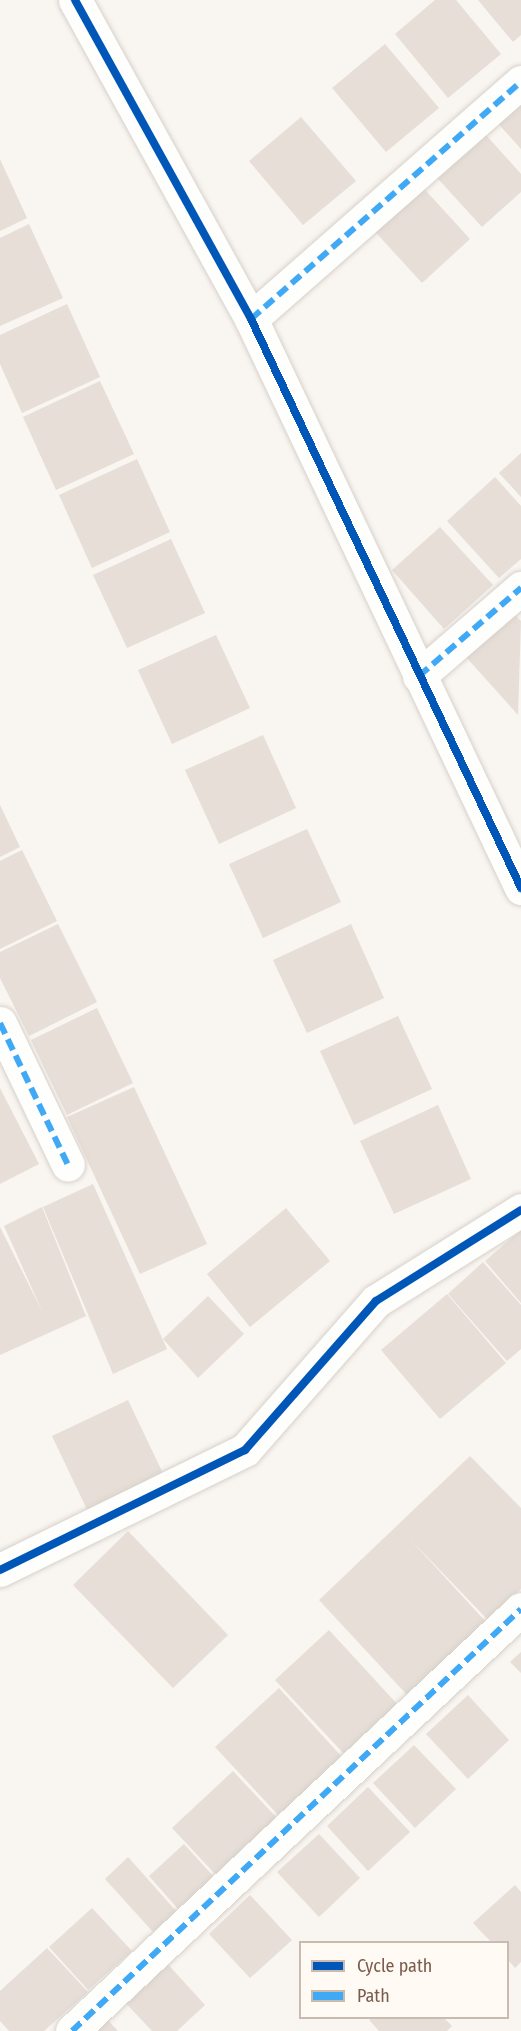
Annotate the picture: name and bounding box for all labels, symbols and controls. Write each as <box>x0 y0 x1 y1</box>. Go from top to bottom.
legend <box>299 1941 509 2019</box>
text: Cycle path <box>357 1955 432 1977</box>
text: Path <box>357 1985 390 2007</box>

